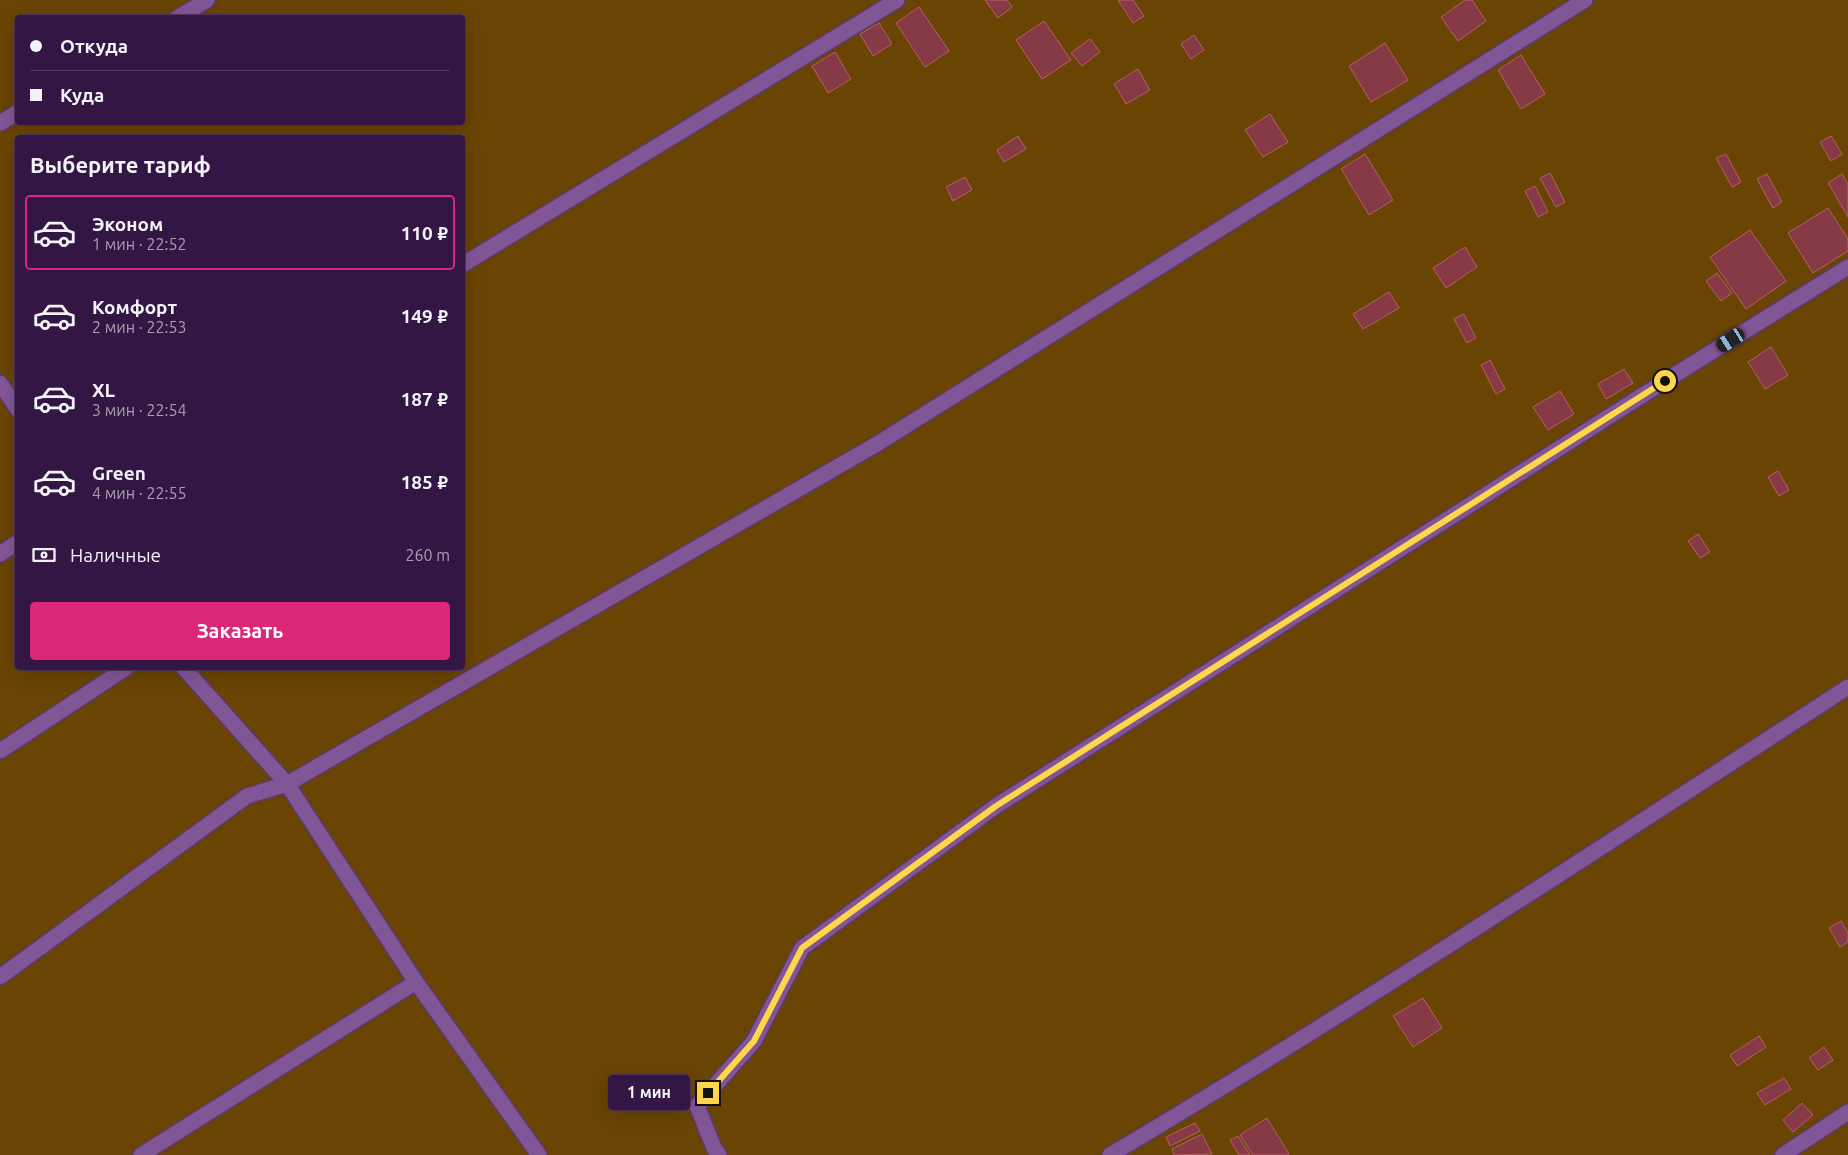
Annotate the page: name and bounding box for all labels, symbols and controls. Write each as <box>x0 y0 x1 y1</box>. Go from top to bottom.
text: Откуда <box>60 35 128 57</box>
text: Куда <box>60 84 104 106</box>
text: Выберите тариф <box>30 152 211 177</box>
icon: car <box>32 210 77 255</box>
text: Эконом <box>92 213 163 235</box>
text: 110 ₽ <box>401 222 448 244</box>
text: 1 мин · 22:52 <box>92 235 186 253</box>
icon: car <box>32 293 77 338</box>
text: Комфорт <box>92 296 177 318</box>
text: 149 ₽ <box>401 305 448 327</box>
text: 2 мин · 22:53 <box>92 318 186 336</box>
car <box>1714 326 1747 354</box>
route start <box>1654 370 1676 392</box>
icon: car <box>32 376 77 421</box>
text: XL <box>92 379 115 401</box>
text: 187 ₽ <box>401 388 448 410</box>
text: 3 мин · 22:54 <box>92 401 186 419</box>
icon: car <box>32 459 77 504</box>
text: Green <box>92 462 146 484</box>
text: 185 ₽ <box>401 471 448 493</box>
text: 4 мин · 22:55 <box>92 484 186 502</box>
icon: cash <box>30 541 58 569</box>
text: Наличные <box>70 544 161 566</box>
text: 260 m <box>405 546 450 564</box>
button: Заказать <box>30 602 450 660</box>
callout: 1 мин <box>608 1076 690 1110</box>
route end <box>697 1082 719 1104</box>
text: 1 мин <box>627 1083 671 1101</box>

